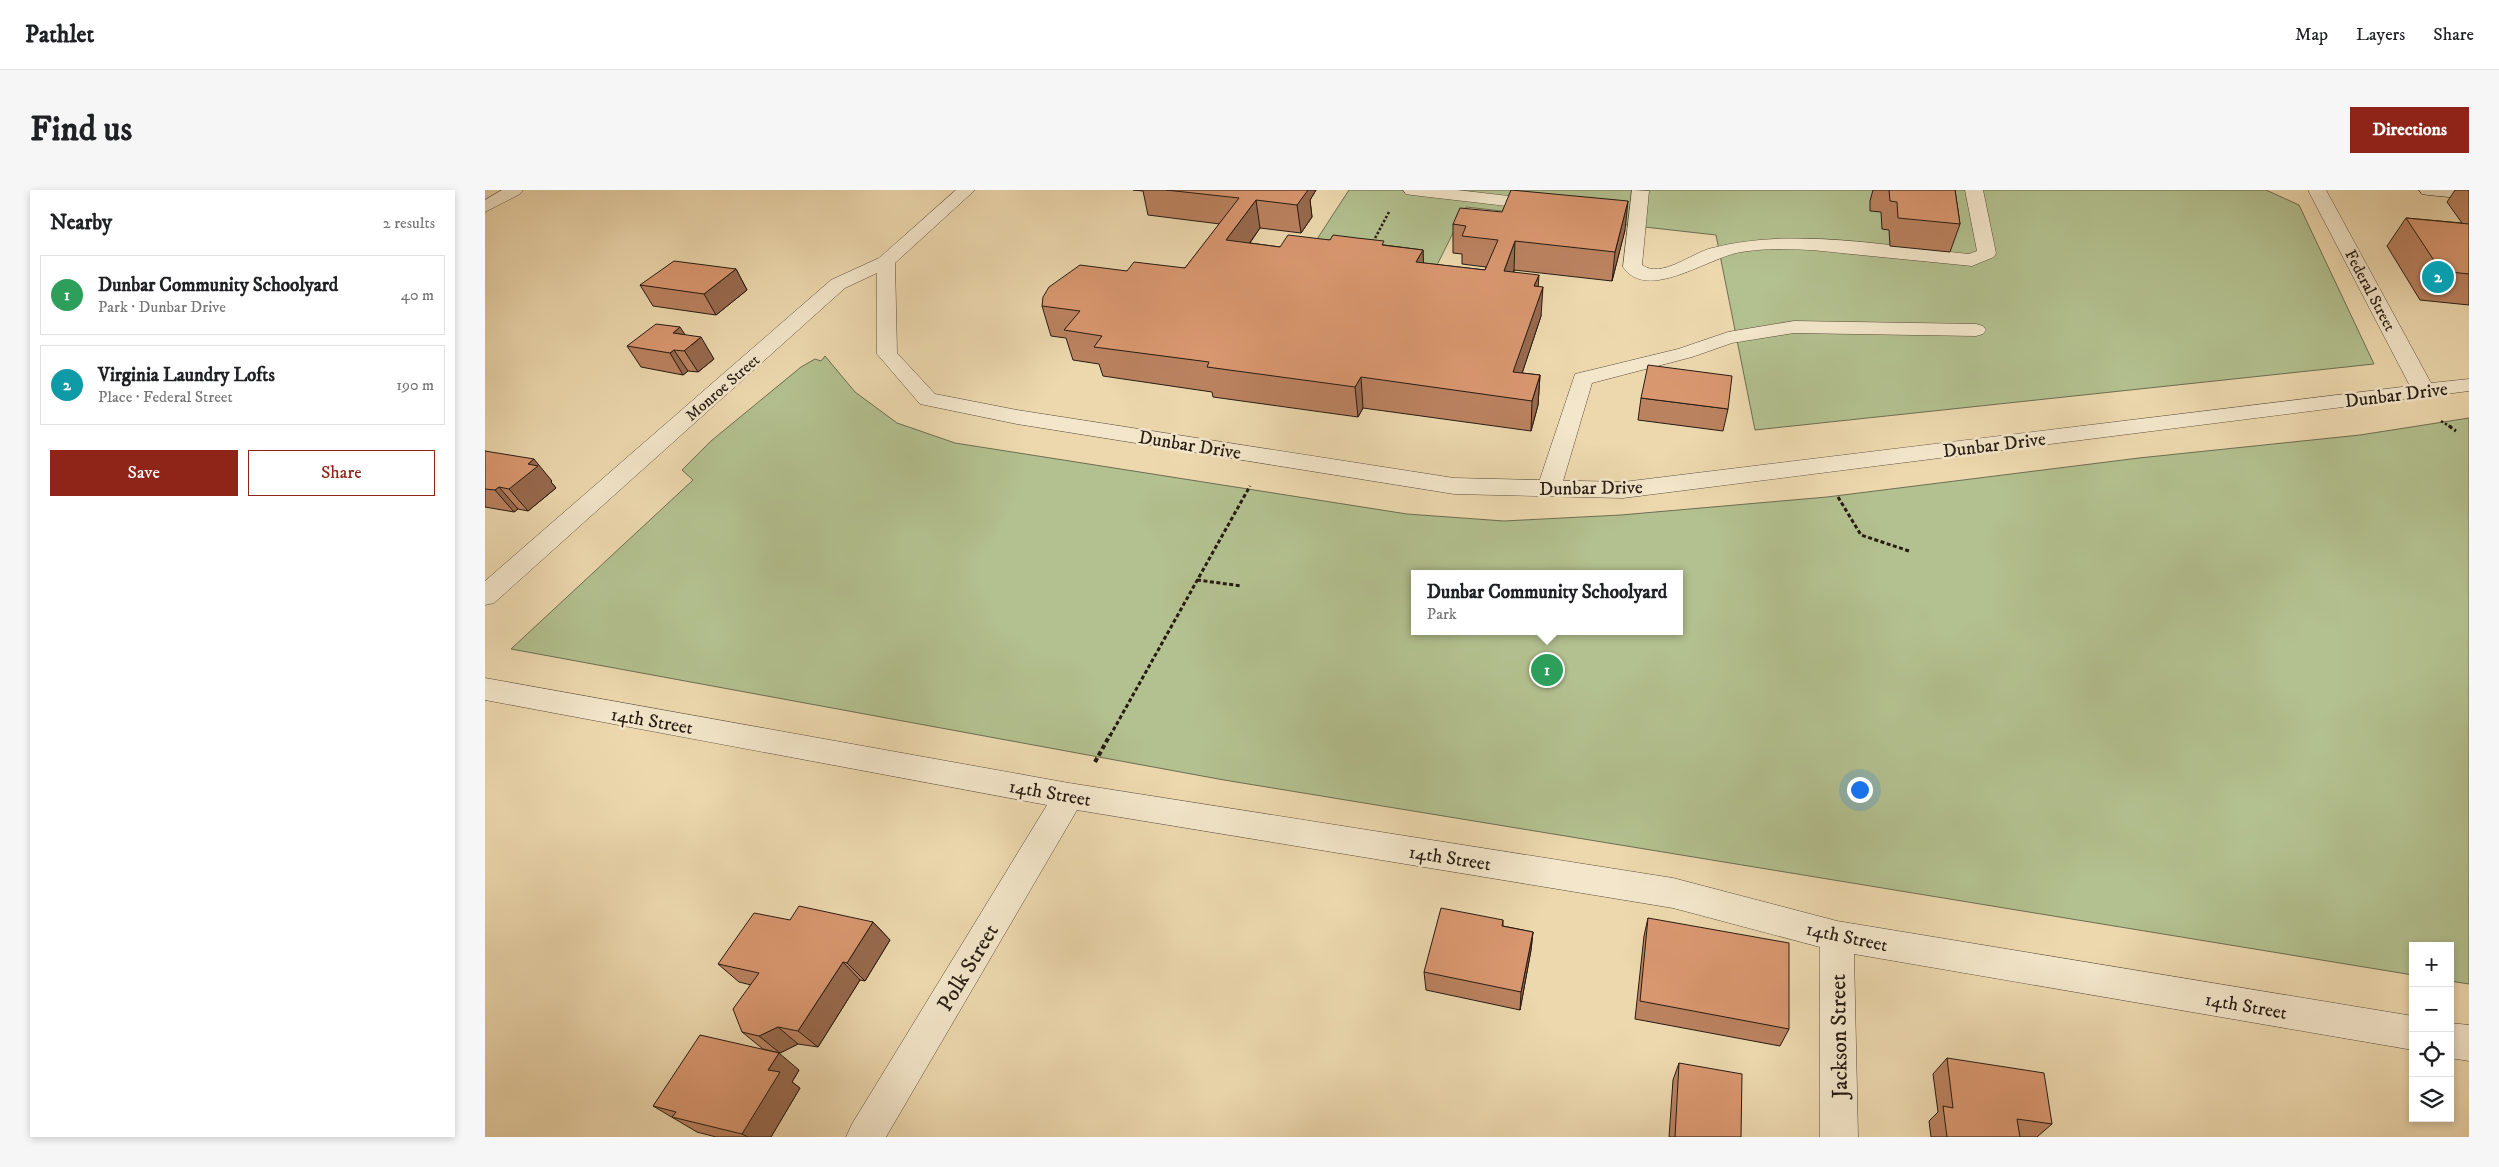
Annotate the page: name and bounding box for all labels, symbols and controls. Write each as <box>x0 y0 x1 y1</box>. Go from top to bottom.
text: Pathlet <box>25 20 94 50</box>
text: Map <box>2295 24 2328 46</box>
text: Layers <box>2356 24 2405 46</box>
text: Share <box>2433 24 2474 46</box>
button: Directions <box>2350 107 2469 153</box>
text: Find us <box>30 108 132 152</box>
text: Nearby <box>50 210 112 236</box>
text: 2 results <box>383 213 435 233</box>
street label: Federal Street <box>2340 246 2400 335</box>
pin: 2 <box>2422 258 2454 296</box>
text: Dunbar Community Schoolyard <box>98 274 338 297</box>
text: 1 <box>64 285 70 305</box>
text: 40 m <box>401 285 434 305</box>
text: Park · Dunbar Drive <box>98 297 226 317</box>
street label: Monroe Street <box>681 350 764 426</box>
text: Virginia Laundry Lofts <box>98 364 275 387</box>
text: 2 <box>63 375 71 395</box>
text: 190 m <box>396 375 434 395</box>
street label: Dunbar Drive <box>2343 378 2449 413</box>
text: Place · Federal Street <box>98 387 233 407</box>
street label: Dunbar Drive <box>1137 426 1243 465</box>
street label: Dunbar Drive <box>1941 428 2047 463</box>
button: Save <box>50 450 238 496</box>
button: Share <box>248 450 435 496</box>
street label: Dunbar Drive <box>1539 476 1643 501</box>
popup <box>1411 570 1683 635</box>
text: Dunbar Community Schoolyard <box>1427 581 1667 604</box>
text: Park <box>1427 604 1457 624</box>
pin: 1 <box>1531 651 1563 689</box>
street label: 14th Street <box>609 703 695 740</box>
street label: 14th Street <box>1007 775 1093 812</box>
your location <box>1847 777 1873 803</box>
street label: 14th Street <box>1407 841 1493 876</box>
street label: 14th Street <box>1804 918 1890 957</box>
street label: Polk Street <box>932 919 1005 1016</box>
map controls <box>2409 942 2454 1122</box>
button: + <box>2409 942 2454 987</box>
street label: Jackson Street <box>1825 974 1854 1100</box>
button: − <box>2409 987 2454 1032</box>
street label: 14th Street <box>2203 988 2289 1025</box>
button: locate <box>2409 1032 2454 1077</box>
button: layers <box>2409 1077 2454 1122</box>

